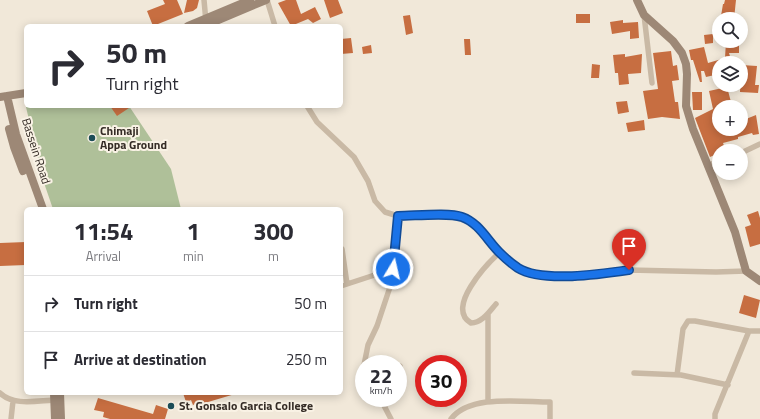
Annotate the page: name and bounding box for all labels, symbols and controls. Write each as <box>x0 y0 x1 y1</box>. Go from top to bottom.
map controls <box>712 12 748 180</box>
button: search <box>712 12 748 48</box>
text: 50 m <box>106 31 167 74</box>
icon: right <box>40 40 92 92</box>
button: layers <box>712 56 748 92</box>
text: Turn right <box>106 70 179 97</box>
button: + <box>712 100 748 136</box>
street label: Bassein Road <box>17 115 56 186</box>
place label: Chimaji Appa Ground <box>100 121 167 154</box>
marker: Chimaji Appa Ground <box>87 133 97 143</box>
button: − <box>712 144 748 180</box>
text: 11:54 <box>74 213 133 249</box>
text: 1 <box>187 213 200 249</box>
text: 300 <box>253 213 293 249</box>
pin <box>612 229 646 270</box>
icon: arrive <box>618 235 640 257</box>
text: Arrival <box>86 246 121 266</box>
text: min <box>183 246 204 266</box>
text: m <box>268 246 279 266</box>
position arrow <box>372 248 414 290</box>
text: Turn right <box>74 292 138 315</box>
text: 50 m <box>294 292 327 315</box>
icon: right <box>40 293 62 315</box>
text: Arrive at destination <box>74 348 207 371</box>
text: 250 m <box>286 348 327 371</box>
icon: arrive <box>40 349 62 371</box>
speed limit sign: 30 <box>415 355 467 407</box>
text: 22 <box>370 360 392 391</box>
text: km/h <box>370 383 392 398</box>
place label: St. Gonsalo Garcia College <box>179 396 313 415</box>
marker: St. Gonsalo Garcia College <box>166 401 176 411</box>

